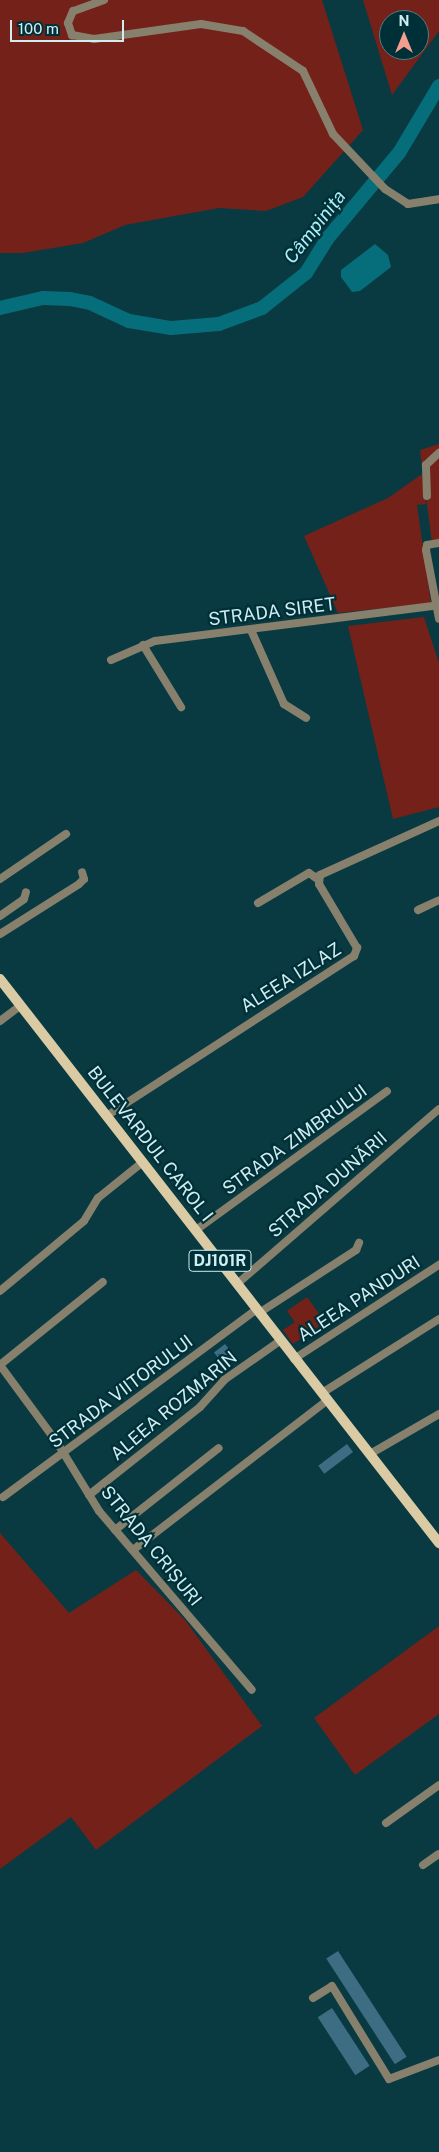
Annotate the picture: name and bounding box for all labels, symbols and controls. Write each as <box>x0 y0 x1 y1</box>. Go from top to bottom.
scale bar <box>12 10 126 42</box>
north arrow <box>379 10 429 60</box>
text: N <box>399 13 409 29</box>
text: 100 m <box>18 20 59 37</box>
water label: Câmpinița <box>279 186 351 268</box>
street label: STRADA SIRET <box>207 593 337 631</box>
street label: ALEEA IZLAZ <box>237 939 345 1017</box>
street label: BULEVARDUL CAROL I <box>83 1062 217 1226</box>
street label: STRADA ZIMBRULUI <box>219 1080 371 1200</box>
street label: STRADA DUNĂRII <box>264 1128 392 1242</box>
road number: DJ101R <box>188 1248 252 1274</box>
street label: ALEEA PANDURI <box>294 1251 424 1347</box>
street label: STRADA VIITORULUI <box>45 1331 197 1453</box>
street label: ALEEA ROZMARIN <box>106 1347 242 1465</box>
street label: STRADA CRIȘURI <box>96 1482 206 1610</box>

